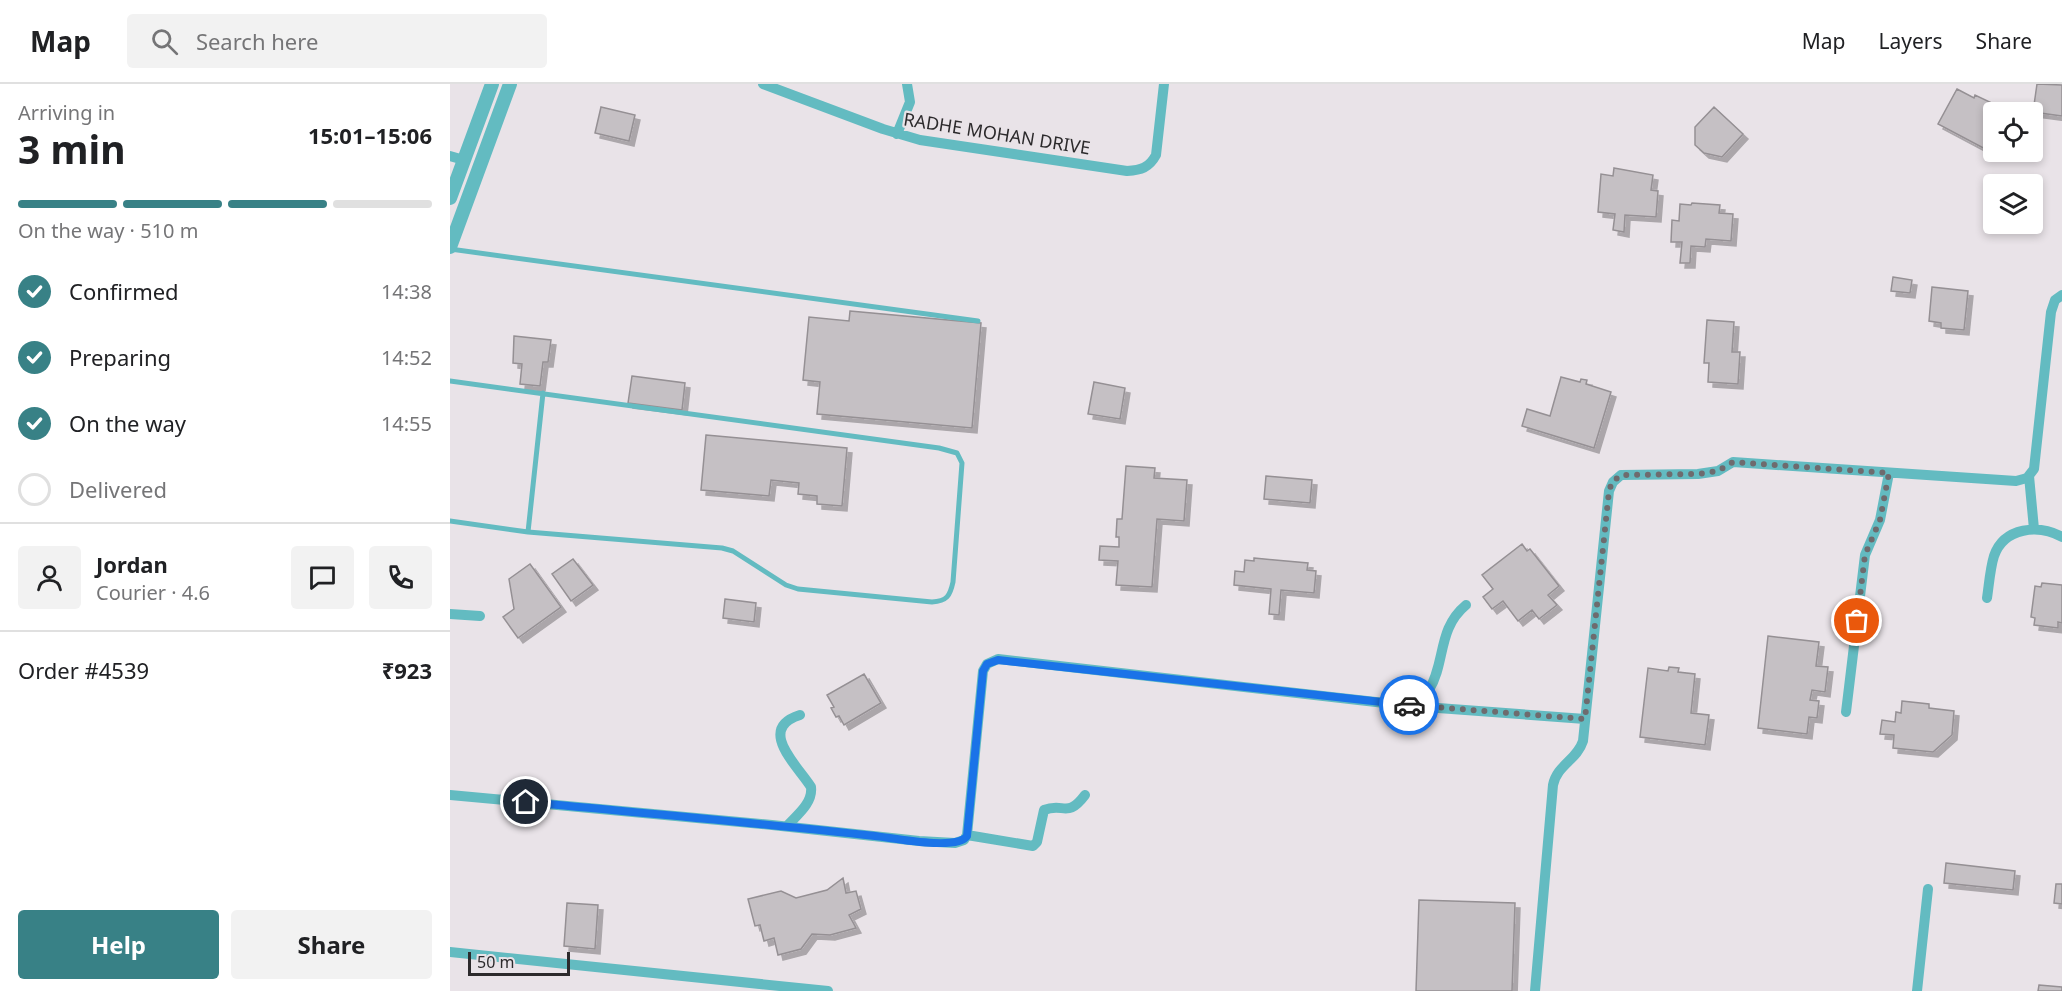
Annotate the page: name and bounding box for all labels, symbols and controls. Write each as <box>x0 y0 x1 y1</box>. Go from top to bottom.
search box <box>127 14 547 68</box>
text: Map <box>30 22 91 60</box>
icon: search <box>148 25 181 58</box>
text: Search here <box>196 26 318 56</box>
text: Map <box>1802 27 1846 55</box>
text: Layers <box>1879 27 1943 55</box>
text: Share <box>1976 27 2032 55</box>
text: Arriving in <box>18 99 115 126</box>
map controls <box>1983 102 2043 234</box>
button: locate <box>1983 102 2043 162</box>
street label: RADHE MOHAN DRIVE <box>902 106 1092 160</box>
text: 15:01–15:06 <box>308 120 432 150</box>
text: 3 min <box>18 122 125 175</box>
button: layers <box>1983 174 2043 234</box>
text: On the way · 510 m <box>18 217 198 244</box>
icon: check <box>18 275 51 308</box>
text: Confirmed <box>69 276 179 306</box>
text: 14:38 <box>381 278 432 305</box>
icon: check <box>18 341 51 374</box>
text: Preparing <box>69 342 171 372</box>
text: 14:52 <box>381 344 432 371</box>
icon: check <box>18 407 51 440</box>
text: On the way <box>69 408 186 438</box>
text: 14:55 <box>381 410 432 437</box>
text: Delivered <box>69 474 167 504</box>
button: person <box>18 546 81 609</box>
button: chat <box>291 546 354 609</box>
button: phone <box>369 546 432 609</box>
text: Jordan <box>96 549 168 579</box>
text: Courier · 4.6 <box>96 579 210 606</box>
pin <box>1831 595 1882 646</box>
icon: bag <box>1840 604 1873 637</box>
text: Order #4539 <box>18 655 149 685</box>
text: ₹923 <box>382 655 432 685</box>
courier <box>1379 675 1439 735</box>
icon: car <box>1393 689 1426 722</box>
pin <box>500 776 551 827</box>
icon: home <box>509 785 542 818</box>
button: Help <box>18 910 219 979</box>
button: Share <box>231 910 432 979</box>
scale bar <box>468 949 570 976</box>
text: 50 m <box>477 951 514 973</box>

